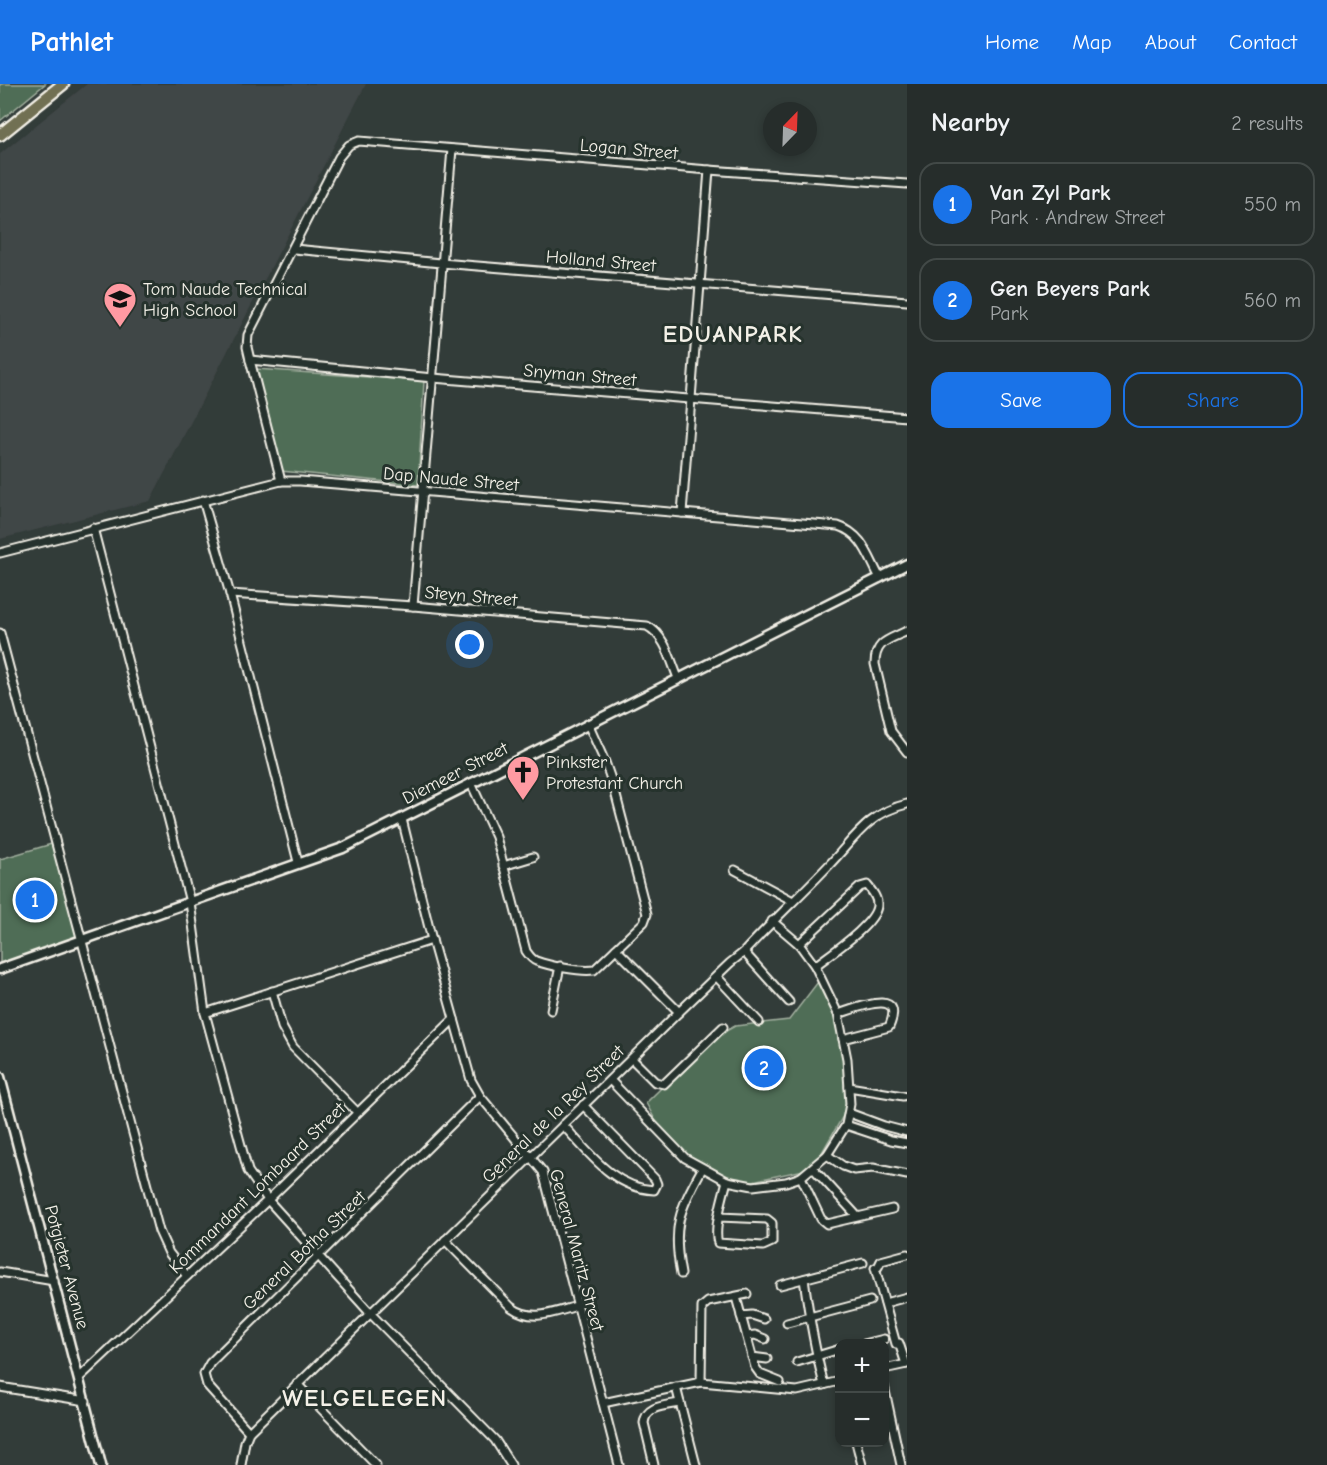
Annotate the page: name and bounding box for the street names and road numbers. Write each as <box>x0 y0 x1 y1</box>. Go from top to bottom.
street label: Logan Street <box>579 135 680 164</box>
street label: Holland Street <box>545 246 658 277</box>
street label: Snyman Street <box>523 360 638 391</box>
street label: Dap Naude Street <box>382 463 521 496</box>
street label: Steyn Street <box>424 582 519 611</box>
street label: Diemeer Street <box>399 737 512 809</box>
street label: General de la Rey Street <box>478 1040 629 1188</box>
street label: Kommandant Lombaard Street <box>165 1098 351 1278</box>
street label: General Maritz Street <box>545 1167 608 1334</box>
street label: General Botha Street <box>239 1186 371 1314</box>
street label: Potgieter Avenue <box>40 1203 93 1331</box>

